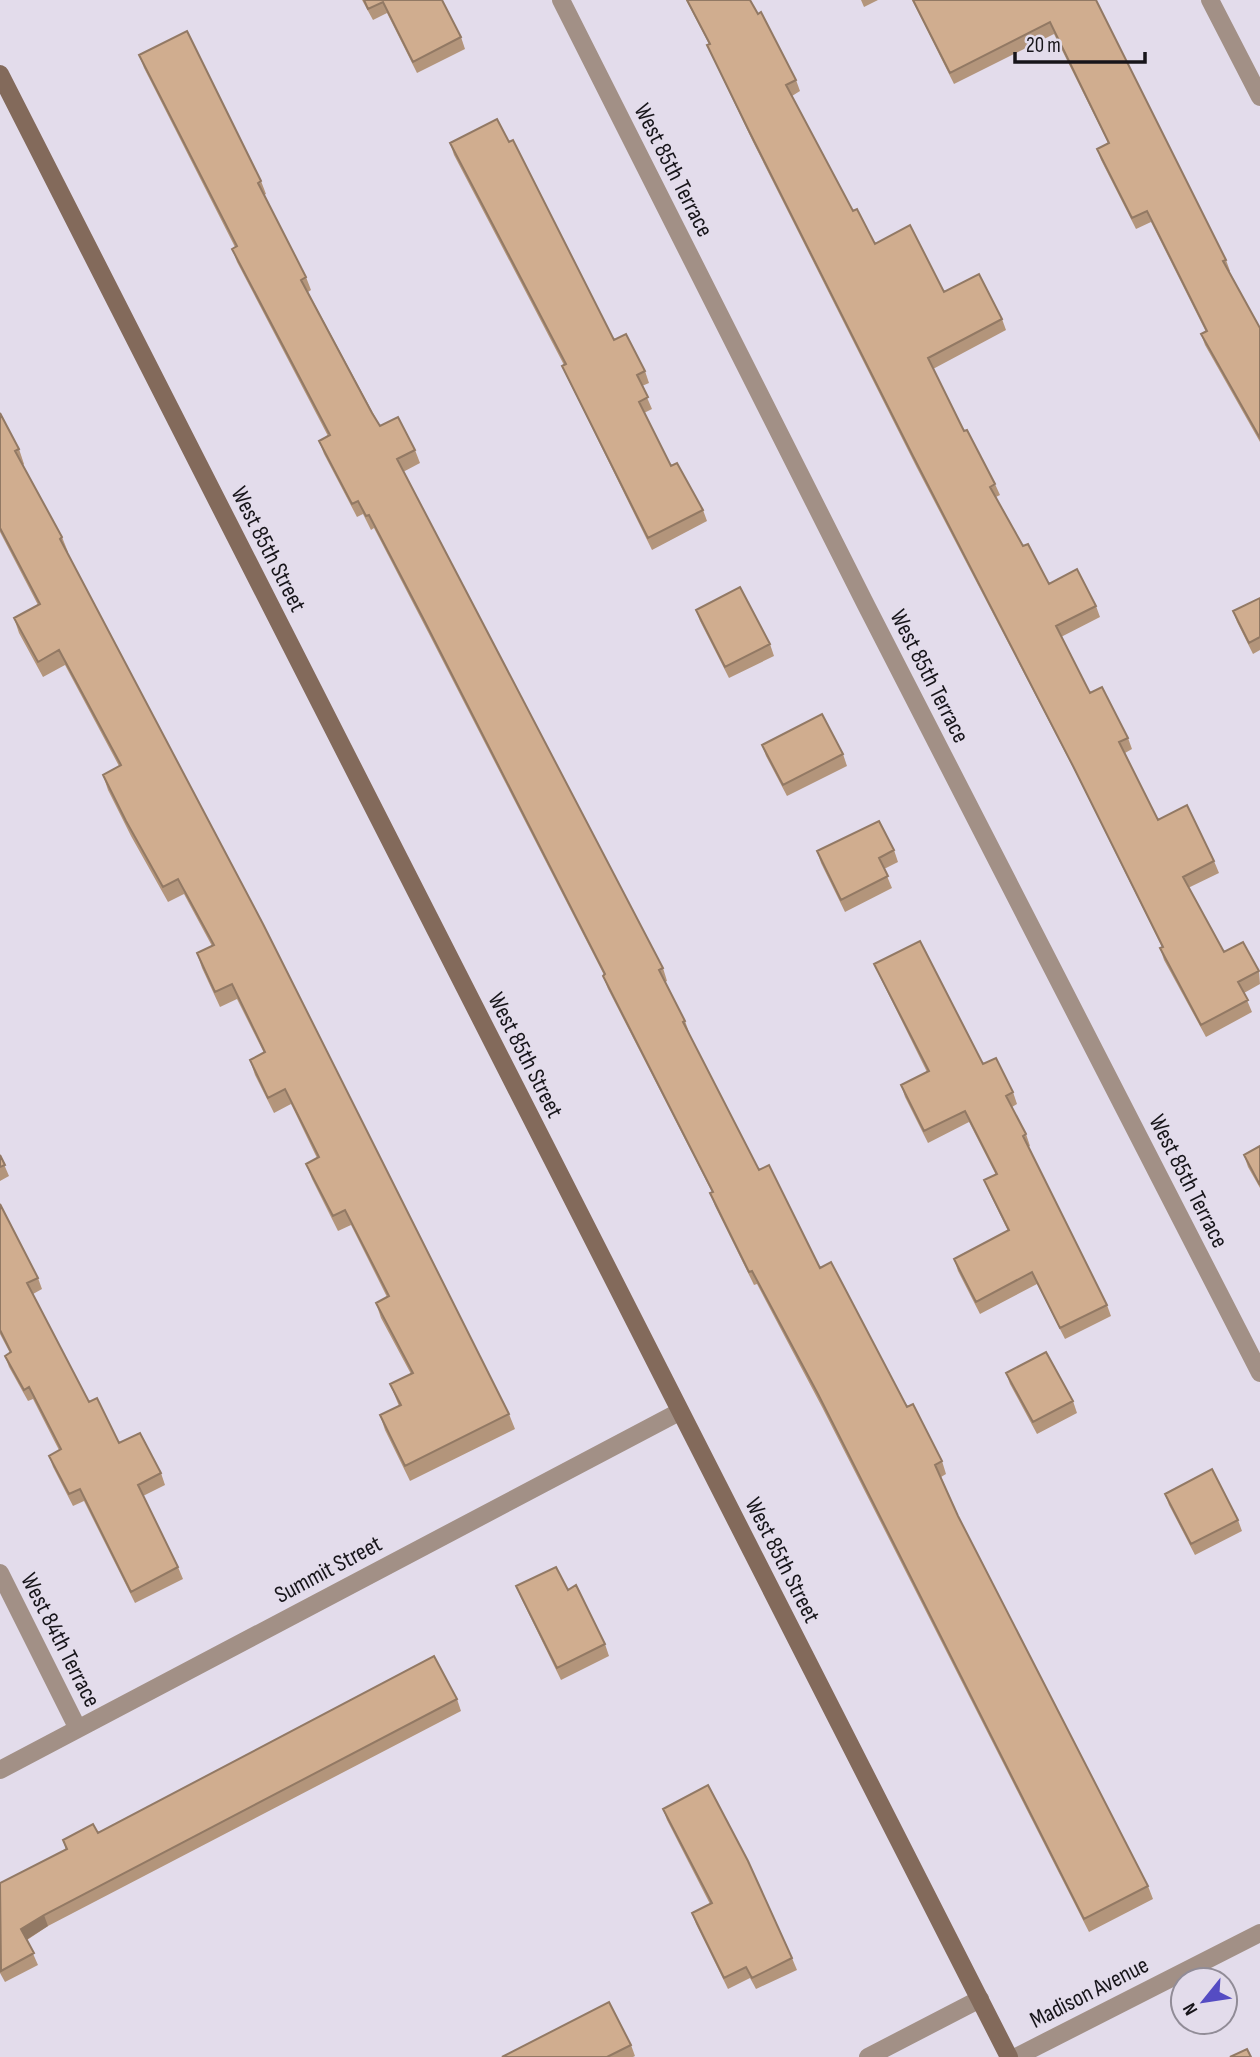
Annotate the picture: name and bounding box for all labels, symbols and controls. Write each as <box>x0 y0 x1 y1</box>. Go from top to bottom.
scale bar <box>1015 21 1144 65</box>
text: 20 m <box>1026 33 1061 58</box>
street label: West 85th Terrace <box>628 99 720 242</box>
street label: West 85th Street <box>225 482 313 617</box>
street label: West 85th Terrace <box>884 605 976 748</box>
street label: West 85th Street <box>482 988 570 1123</box>
street label: West 85th Terrace <box>1143 1110 1235 1253</box>
street label: West 85th Street <box>739 1493 827 1628</box>
street label: Summit Street <box>270 1529 387 1610</box>
street label: West 84th Terrace <box>14 1568 107 1712</box>
street label: Madison Avenue <box>1025 1950 1153 2035</box>
north arrow <box>1169 1966 1239 2036</box>
text: N <box>1178 1999 1203 2019</box>

